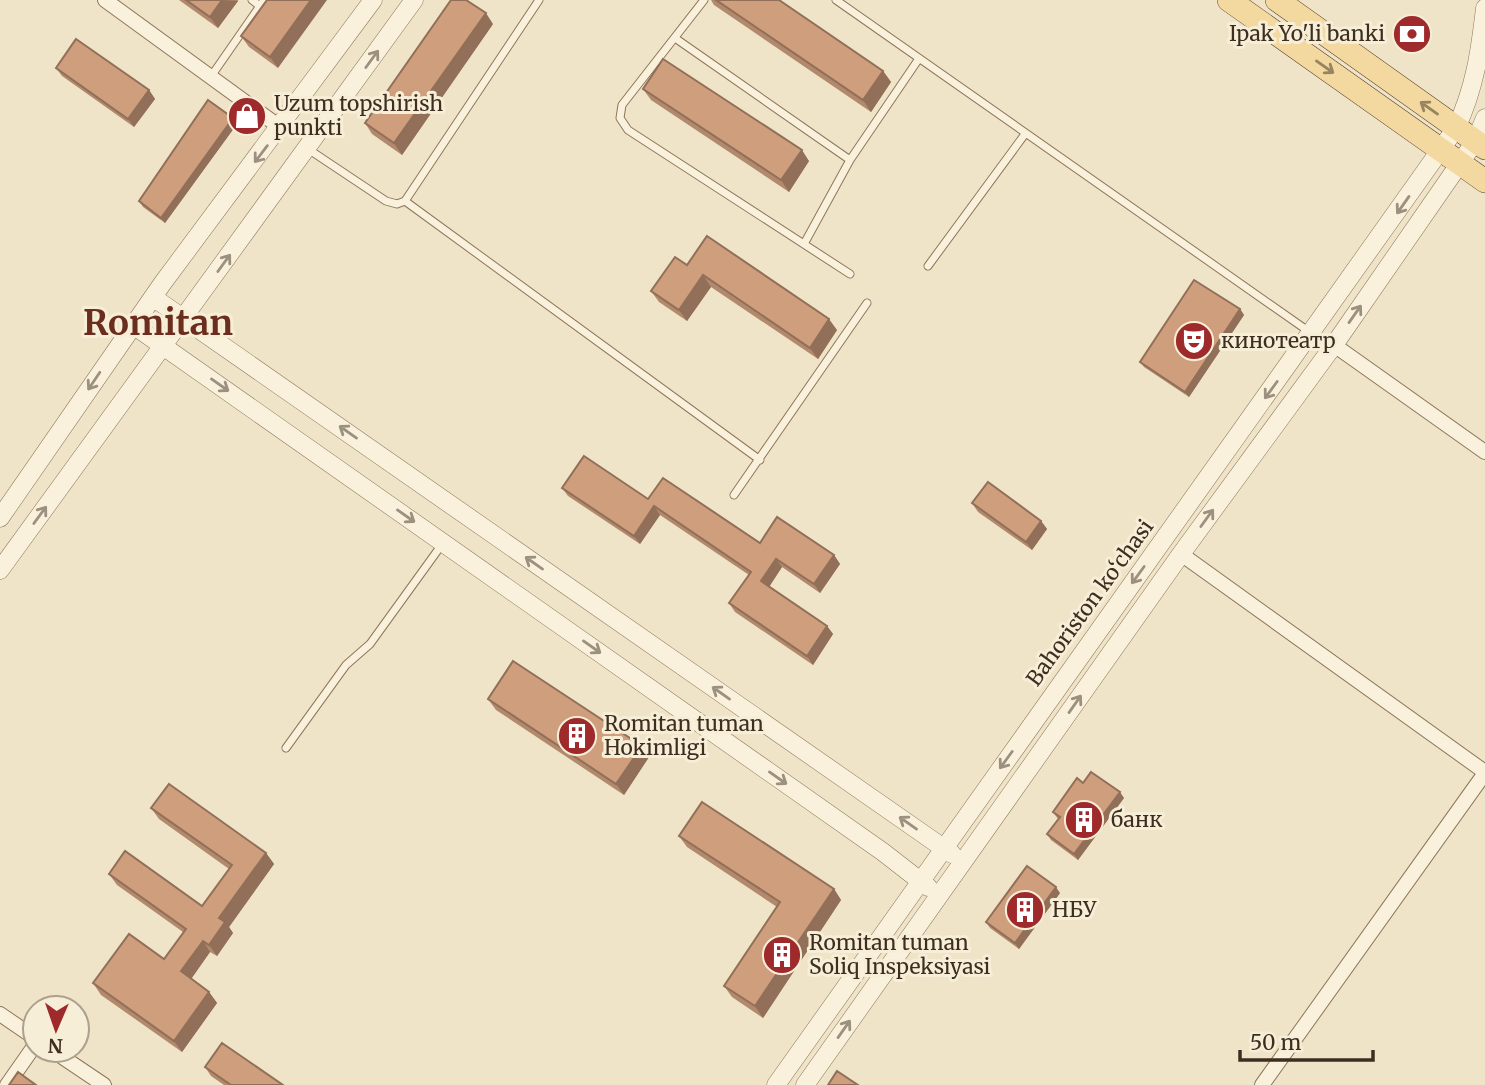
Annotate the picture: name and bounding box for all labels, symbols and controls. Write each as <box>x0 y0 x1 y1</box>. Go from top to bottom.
bank icon: Ipak Yo'li banki <box>1391 13 1433 55</box>
place label: Ipak Yo'li banki <box>1229 20 1385 47</box>
one-way arrow <box>365 50 379 69</box>
one-way arrow <box>1315 60 1334 74</box>
place label: Uzum topshirish punkti <box>274 90 443 141</box>
shop icon: Uzum topshirish punkti <box>226 95 268 137</box>
one-way arrow <box>1420 101 1439 116</box>
one-way arrow <box>253 144 268 163</box>
one-way arrow <box>1396 195 1410 214</box>
one-way arrow <box>216 254 231 272</box>
district label: Romitan <box>83 301 233 345</box>
one-way arrow <box>1348 305 1362 324</box>
theatre icon: кинотеатр <box>1173 320 1215 362</box>
place label: кинотеатр <box>1221 327 1336 354</box>
one-way arrow <box>87 371 101 390</box>
one-way arrow <box>210 378 229 392</box>
one-way arrow <box>1264 380 1278 399</box>
one-way arrow <box>339 425 358 439</box>
one-way arrow <box>33 506 48 525</box>
one-way arrow <box>396 509 415 523</box>
one-way arrow <box>1200 509 1214 528</box>
street label: Bahoriston ko‘chasi <box>1020 514 1159 691</box>
one-way arrow <box>525 556 544 570</box>
one-way arrow <box>1131 565 1146 584</box>
one-way arrow <box>582 640 601 654</box>
one-way arrow <box>712 686 731 700</box>
one-way arrow <box>1068 695 1082 714</box>
place label: Romitan tuman Hokimligi <box>604 710 764 761</box>
building icon: Romitan tuman Hokimligi <box>556 715 598 757</box>
one-way arrow <box>999 750 1013 769</box>
one-way arrow <box>768 771 787 785</box>
building icon: банк <box>1063 799 1105 841</box>
place label: банк <box>1111 806 1162 833</box>
one-way arrow <box>899 816 918 830</box>
building icon: НБУ <box>1004 889 1046 931</box>
place label: НБУ <box>1052 896 1097 923</box>
place label: Romitan tuman Soliq Inspeksiyasi <box>809 929 991 980</box>
building icon: Romitan tuman Soliq Inspeksiyasi <box>761 934 803 976</box>
north arrow <box>21 994 91 1064</box>
scale bar <box>1240 1018 1373 1062</box>
one-way arrow <box>837 1020 851 1039</box>
text: 50 m <box>1250 1029 1301 1056</box>
text: N <box>47 1034 63 1058</box>

